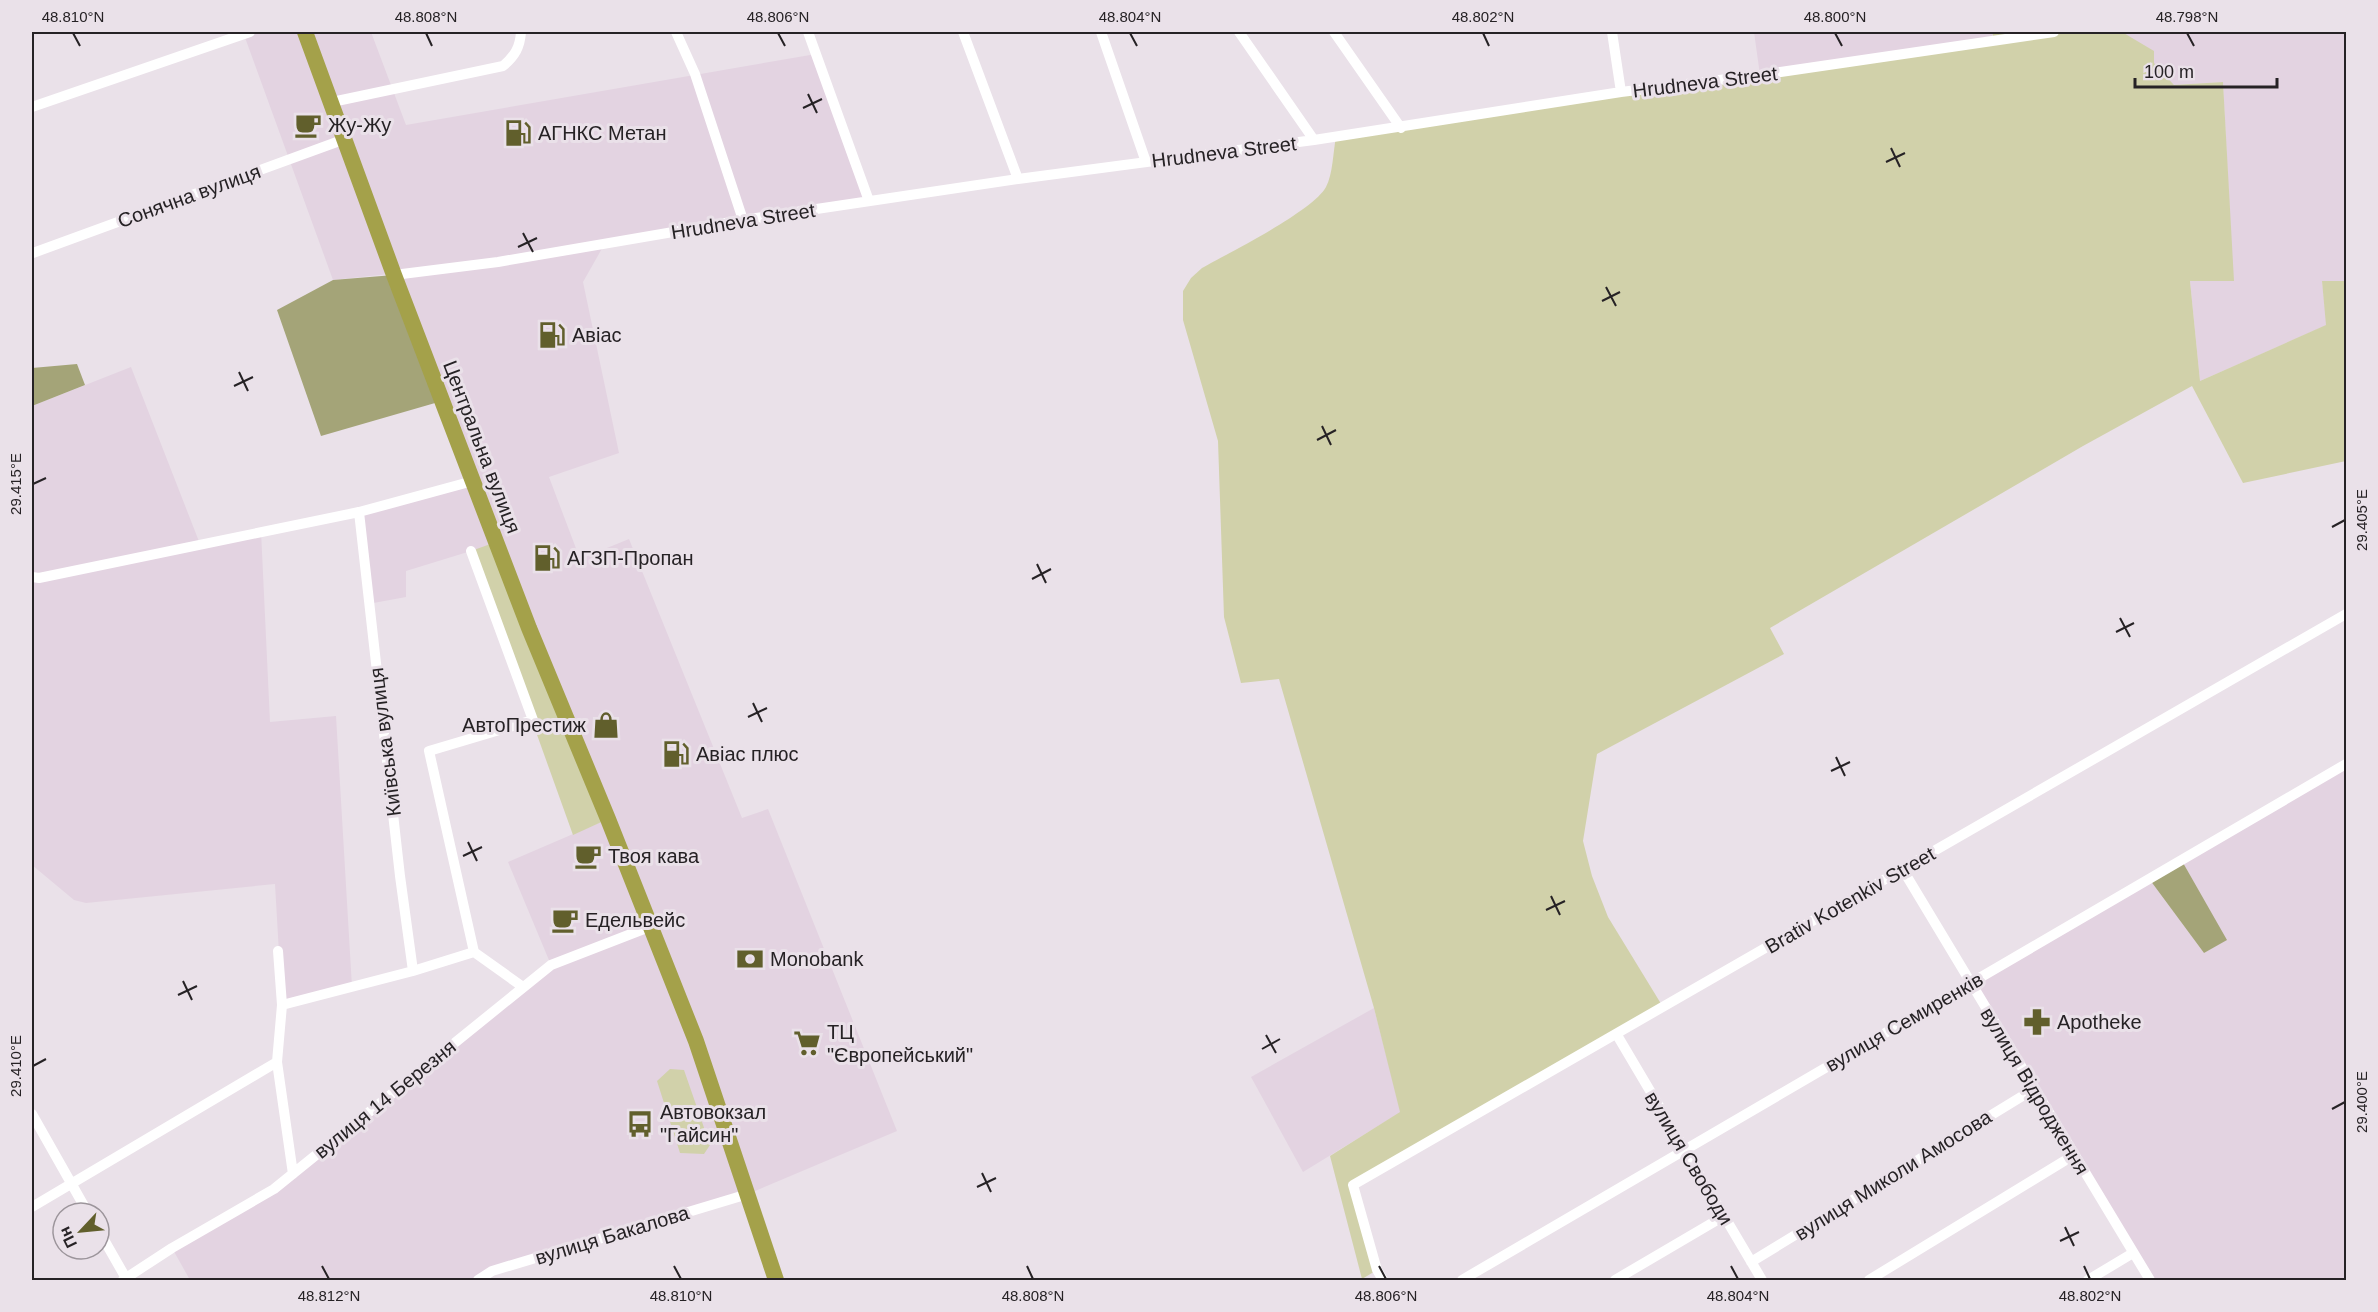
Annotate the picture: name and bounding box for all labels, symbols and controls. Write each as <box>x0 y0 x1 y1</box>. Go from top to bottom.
text: 48.810°N <box>42 8 104 25</box>
text: 48.808°N <box>395 8 457 25</box>
text: 48.806°N <box>747 8 809 25</box>
text: 48.804°N <box>1099 8 1161 25</box>
text: 48.802°N <box>1452 8 1514 25</box>
text: 48.800°N <box>1804 8 1866 25</box>
text: 48.798°N <box>2156 8 2218 25</box>
scale bar <box>2135 51 2278 89</box>
street label: Hrudneva Street <box>1631 62 1779 102</box>
text: 100 m <box>2144 62 2194 82</box>
cafe icon: Жу-Жу <box>293 110 323 140</box>
place label: Жу-Жу <box>328 114 391 136</box>
fuel station icon: АГНКС Метан <box>503 118 533 148</box>
place label: АГНКС Метан <box>538 122 667 144</box>
street label: Hrudneva Street <box>1150 132 1298 172</box>
street label: Сонячна вулиця <box>115 160 263 232</box>
street label: Hrudneva Street <box>669 199 817 243</box>
fuel station icon: Авіас <box>537 320 567 350</box>
place label: Авіас <box>572 324 622 346</box>
street label: Центральна вулиця <box>439 358 525 536</box>
text: 29.415°E <box>7 453 24 515</box>
text: 29.405°E <box>2353 489 2370 551</box>
fuel station icon: АГЗП-Пропан <box>532 543 562 573</box>
place label: АГЗП-Пропан <box>567 547 693 569</box>
street label: Київська вулиця <box>365 666 405 818</box>
shop icon: АвтоПрестиж <box>591 710 621 740</box>
place label: АвтоПрестиж <box>462 714 587 736</box>
fuel station icon: Авіас плюс <box>661 739 691 769</box>
place label: Авіас плюс <box>696 743 799 765</box>
cafe icon: Твоя кава <box>573 841 603 871</box>
street label: Brativ Kotenkiv Street <box>1761 842 1939 958</box>
place label: Твоя кава <box>608 845 700 867</box>
cafe icon: Едельвейс <box>550 905 580 935</box>
place label: Едельвейс <box>585 909 685 931</box>
bank icon: Monobank <box>735 944 765 974</box>
place label: Monobank <box>770 948 864 970</box>
street label: вулиця Семиренків <box>1821 968 1987 1076</box>
street label: вулиця Відродження <box>1976 1004 2094 1178</box>
pharmacy icon: Apotheke <box>2022 1007 2052 1037</box>
place label: Apotheke <box>2057 1011 2142 1033</box>
place label: ТЦ "Європейський" <box>827 1021 973 1066</box>
supermarket icon: ТЦ "Європейський" <box>792 1028 822 1058</box>
text: 29.410°E <box>7 1035 24 1097</box>
street label: вулиця 14 Березня <box>310 1035 460 1163</box>
text: 29.400°E <box>2353 1071 2370 1133</box>
street label: вулиця Свободи <box>1641 1087 1737 1229</box>
place label: Автовокзал "Гайсин" <box>660 1101 766 1146</box>
street label: вулиця Миколи Амосова <box>1791 1105 1996 1245</box>
bus stop icon: Автовокзал "Гайсин" <box>625 1109 655 1139</box>
north arrow <box>51 1201 111 1261</box>
street label: вулиця Бакалова <box>533 1201 692 1269</box>
text: Пн <box>56 1224 80 1251</box>
text: 48.812°N <box>298 1287 360 1304</box>
text: 48.810°N <box>650 1287 712 1304</box>
text: 48.808°N <box>1002 1287 1064 1304</box>
text: 48.806°N <box>1355 1287 1417 1304</box>
text: 48.804°N <box>1707 1287 1769 1304</box>
text: 48.802°N <box>2059 1287 2121 1304</box>

